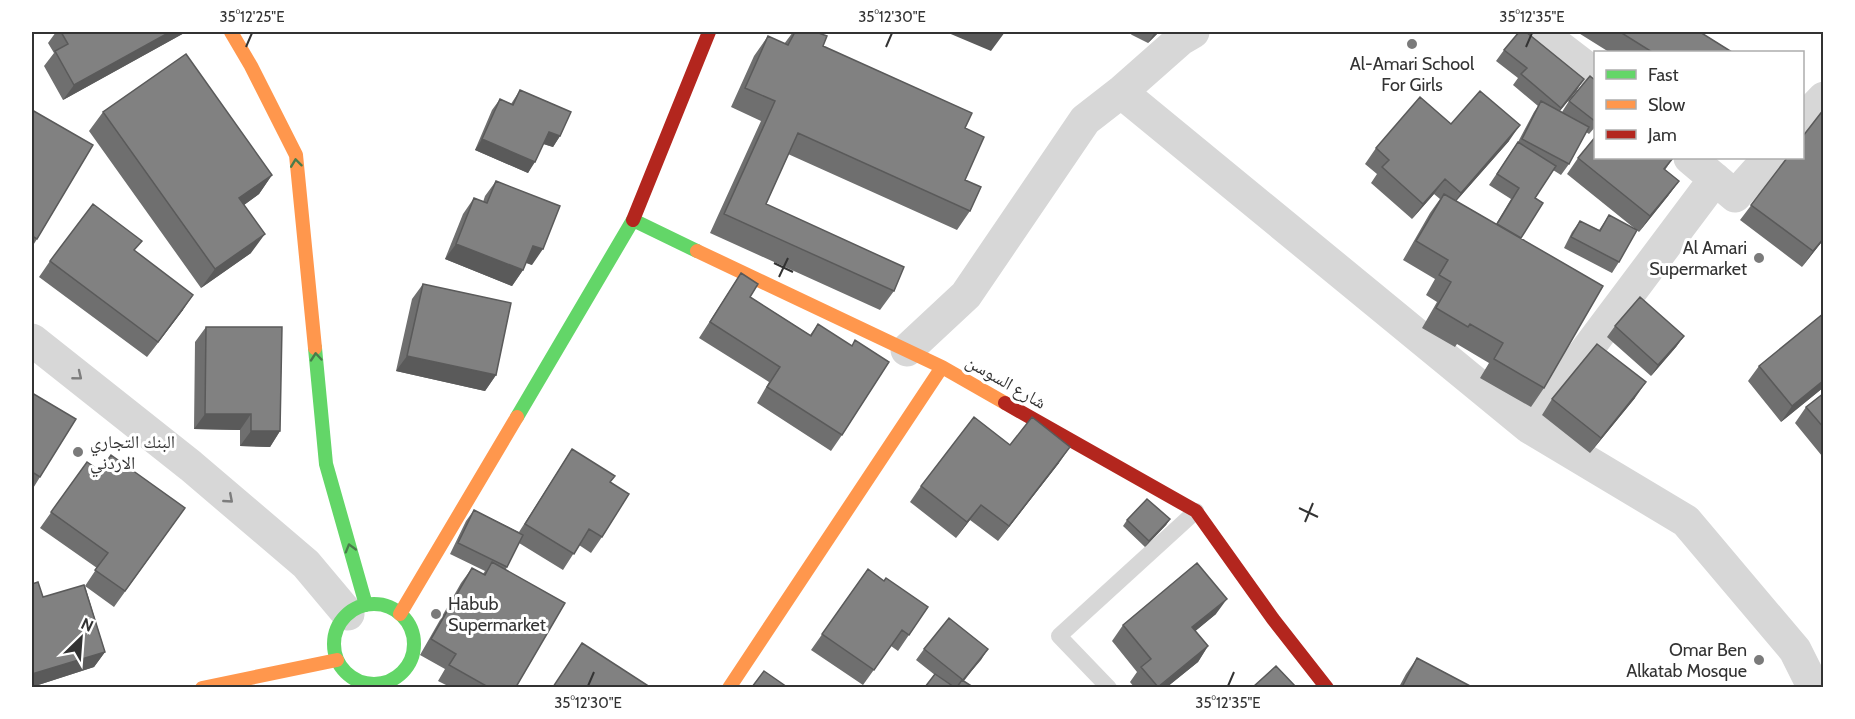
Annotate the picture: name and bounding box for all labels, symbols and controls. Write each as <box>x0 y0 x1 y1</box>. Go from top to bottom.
text: 35°12'25"E <box>219 8 285 26</box>
text: 35°12'30"E <box>858 8 926 26</box>
text: 35°12'35"E <box>1499 8 1565 26</box>
marker: Al-Amari School For Girls <box>1405 37 1419 51</box>
legend <box>1594 51 1804 159</box>
place label: Al-Amari School For Girls <box>1350 53 1475 96</box>
text: Fast <box>1648 64 1679 86</box>
text: Slow <box>1648 94 1685 116</box>
text: Jam <box>1647 124 1677 146</box>
one-way arrow <box>291 159 303 168</box>
place label: Al Amari Supermarket <box>1649 237 1747 280</box>
marker: Al Amari Supermarket <box>1752 251 1766 265</box>
street label: شارع السوسن <box>962 350 1050 414</box>
one-way arrow <box>310 353 323 362</box>
one-way arrow <box>71 368 82 379</box>
place label: البنك التجاري الاردني <box>90 431 175 478</box>
marker: البنك التجاري الاردني <box>71 445 85 459</box>
one-way arrow <box>222 491 233 502</box>
one-way arrow <box>344 544 357 554</box>
place label: Habub Supermarket <box>448 593 546 636</box>
marker: Habub Supermarket <box>429 607 443 621</box>
north arrow <box>51 608 111 668</box>
text: N <box>78 614 96 636</box>
place label: Omar Ben Alkatab Mosque <box>1626 639 1747 682</box>
marker: Omar Ben Alkatab Mosque <box>1752 653 1766 667</box>
text: 35°12'30"E <box>554 694 622 712</box>
text: 35°12'35"E <box>1195 694 1261 712</box>

